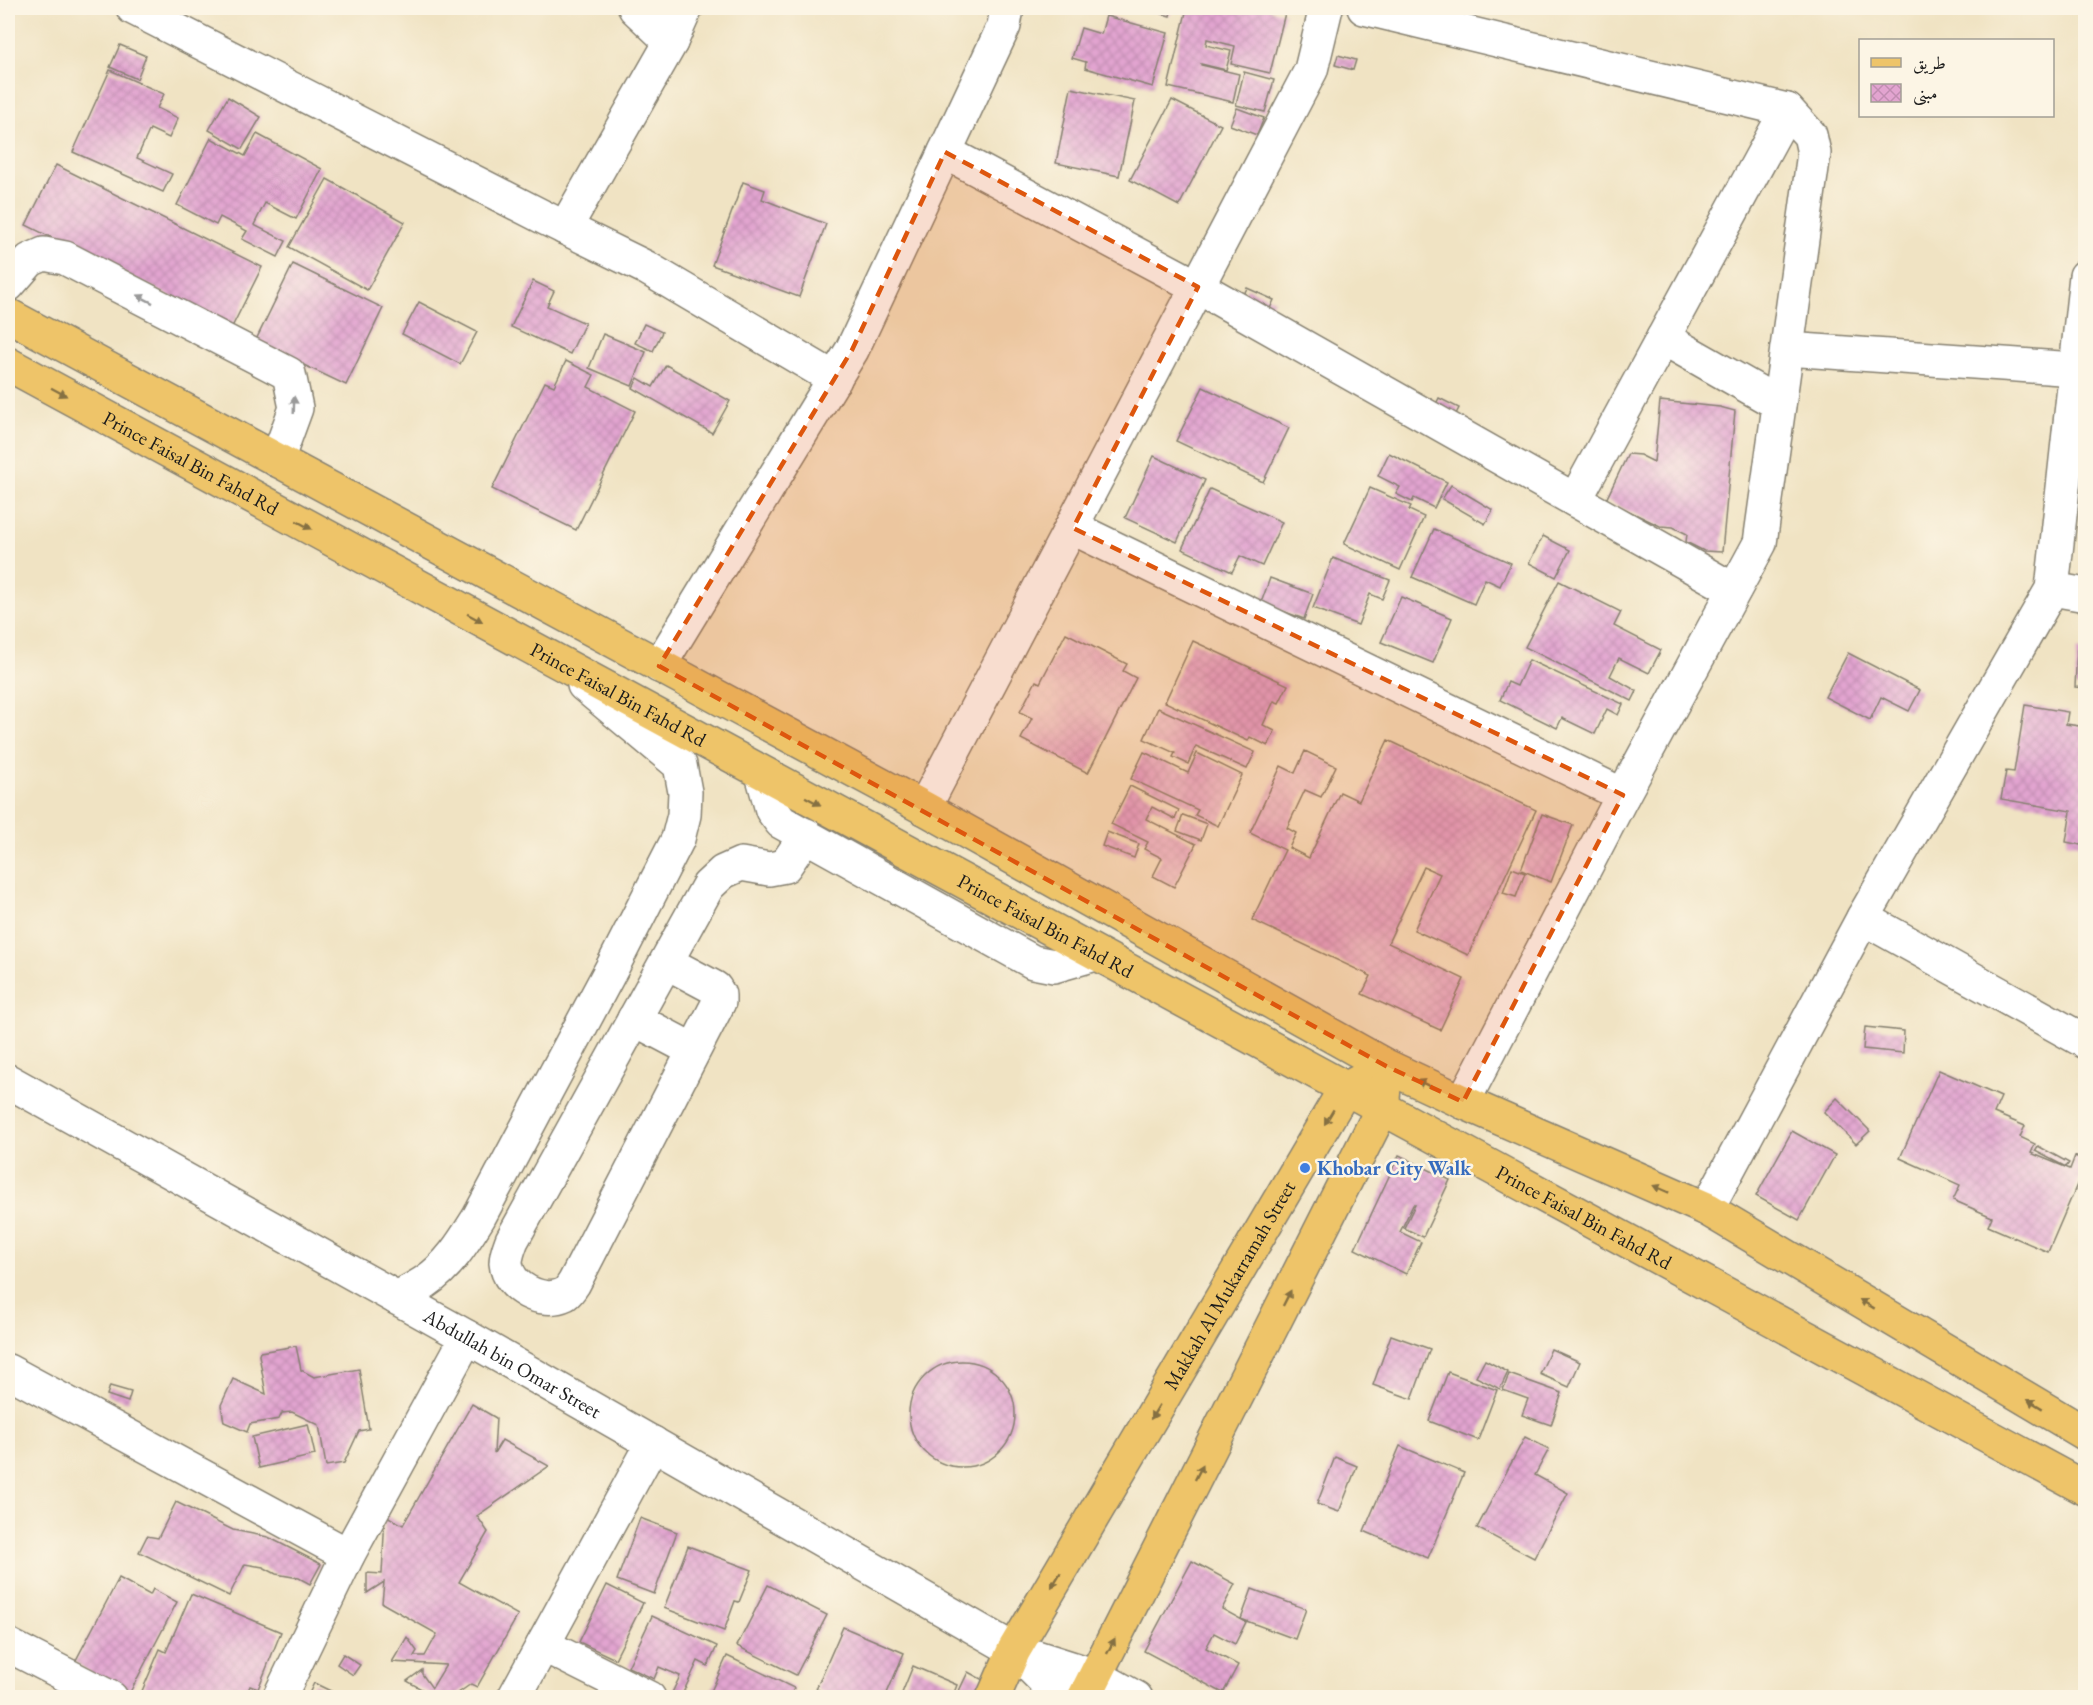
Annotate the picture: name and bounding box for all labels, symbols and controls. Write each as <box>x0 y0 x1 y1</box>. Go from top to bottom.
legend <box>1859 39 2054 117</box>
text: طريق <box>1913 51 1946 75</box>
text: مبنى <box>1913 81 1938 106</box>
one-way arrow <box>136 294 153 304</box>
one-way arrow <box>51 387 68 397</box>
one-way arrow <box>290 395 299 414</box>
street label: Prince Faisal Bin Fahd Rd <box>98 405 284 522</box>
one-way arrow <box>296 520 313 530</box>
one-way arrow <box>467 613 484 623</box>
street label: Prince Faisal Bin Fahd Rd <box>526 636 712 753</box>
one-way arrow <box>805 796 822 806</box>
street label: Prince Faisal Bin Fahd Rd <box>953 868 1139 984</box>
one-way arrow <box>1416 1080 1434 1090</box>
one-way arrow <box>1324 1109 1334 1126</box>
place label: Khobar City Walk <box>1317 1155 1472 1181</box>
street label: Prince Faisal Bin Fahd Rd <box>1491 1159 1677 1276</box>
marker: Khobar City Walk <box>1298 1161 1312 1175</box>
street label: Makkah Al Mukarramah Street <box>1157 1175 1301 1394</box>
one-way arrow <box>1651 1184 1669 1194</box>
one-way arrow <box>1282 1289 1291 1306</box>
one-way arrow <box>1859 1299 1875 1310</box>
street label: Abdullah bin Omar Street <box>418 1302 606 1424</box>
one-way arrow <box>2026 1399 2043 1409</box>
one-way arrow <box>1150 1404 1160 1421</box>
one-way arrow <box>1194 1463 1204 1480</box>
one-way arrow <box>1050 1572 1061 1588</box>
one-way arrow <box>1106 1637 1116 1654</box>

